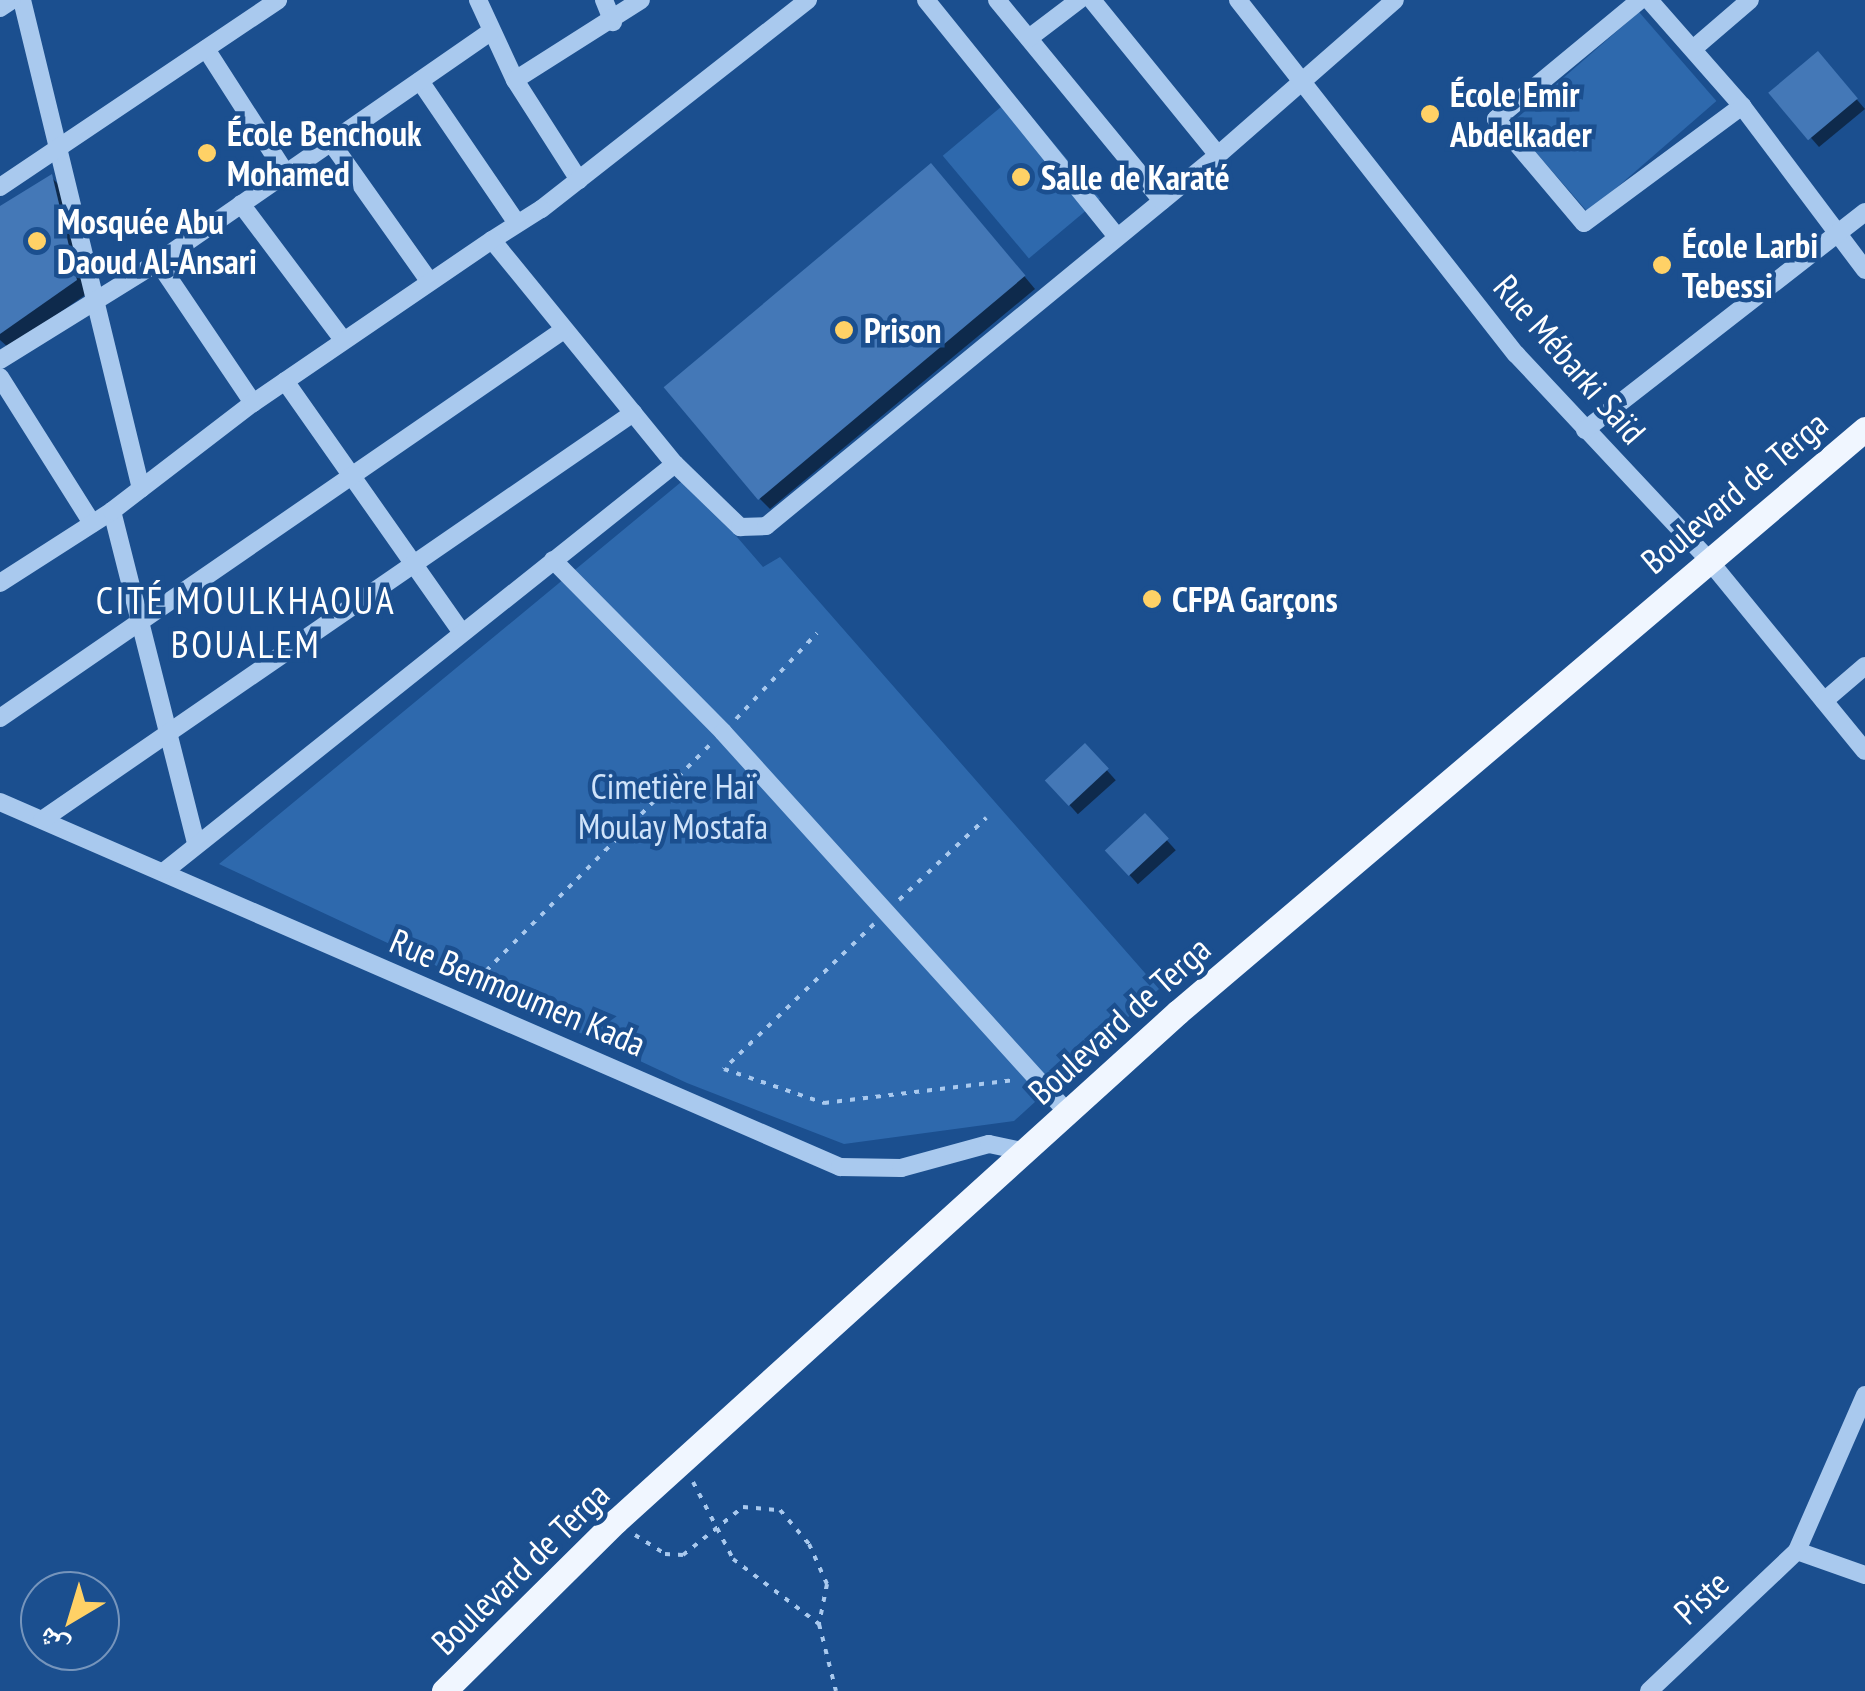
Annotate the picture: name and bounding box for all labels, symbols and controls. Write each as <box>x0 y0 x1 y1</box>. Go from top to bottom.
place label: École Emir Abdelkader <box>1450 73 1592 155</box>
marker: École Emir Abdelkader <box>1419 103 1441 125</box>
place label: École Benchouk Mohamed <box>227 112 421 194</box>
marker: École Benchouk Mohamed <box>196 142 218 164</box>
place label: Salle de Karaté <box>1041 156 1230 198</box>
marker: Salle de Karaté <box>1010 166 1032 188</box>
place label: Mosquée Abu Daoud Al-Ansari <box>57 200 258 282</box>
place label: École Larbi Tebessi <box>1682 224 1818 306</box>
marker: Mosquée Abu Daoud Al-Ansari <box>26 230 48 252</box>
marker: École Larbi Tebessi <box>1651 254 1673 276</box>
street label: Rue Mébarki Saïd <box>1485 266 1655 452</box>
place label: Prison <box>864 309 942 351</box>
marker: Prison <box>833 319 855 341</box>
street label: Boulevard de Terga <box>1632 402 1836 582</box>
district label: CITÉ MOULKHAOUA BOUALEM <box>96 577 396 666</box>
place label: CFPA Garçons <box>1172 578 1339 620</box>
marker: CFPA Garçons <box>1141 588 1163 610</box>
park label: Cimetière Haï Moulay Mostafa <box>577 765 769 847</box>
street label: Rue Benmoumen Kada <box>384 919 652 1065</box>
street label: Boulevard de Terga <box>1019 927 1219 1113</box>
street label: Boulevard de Terga <box>422 1473 618 1663</box>
street label: Piste <box>1665 1562 1737 1632</box>
north arrow <box>20 1571 120 1671</box>
text: ش <box>29 1620 76 1667</box>

